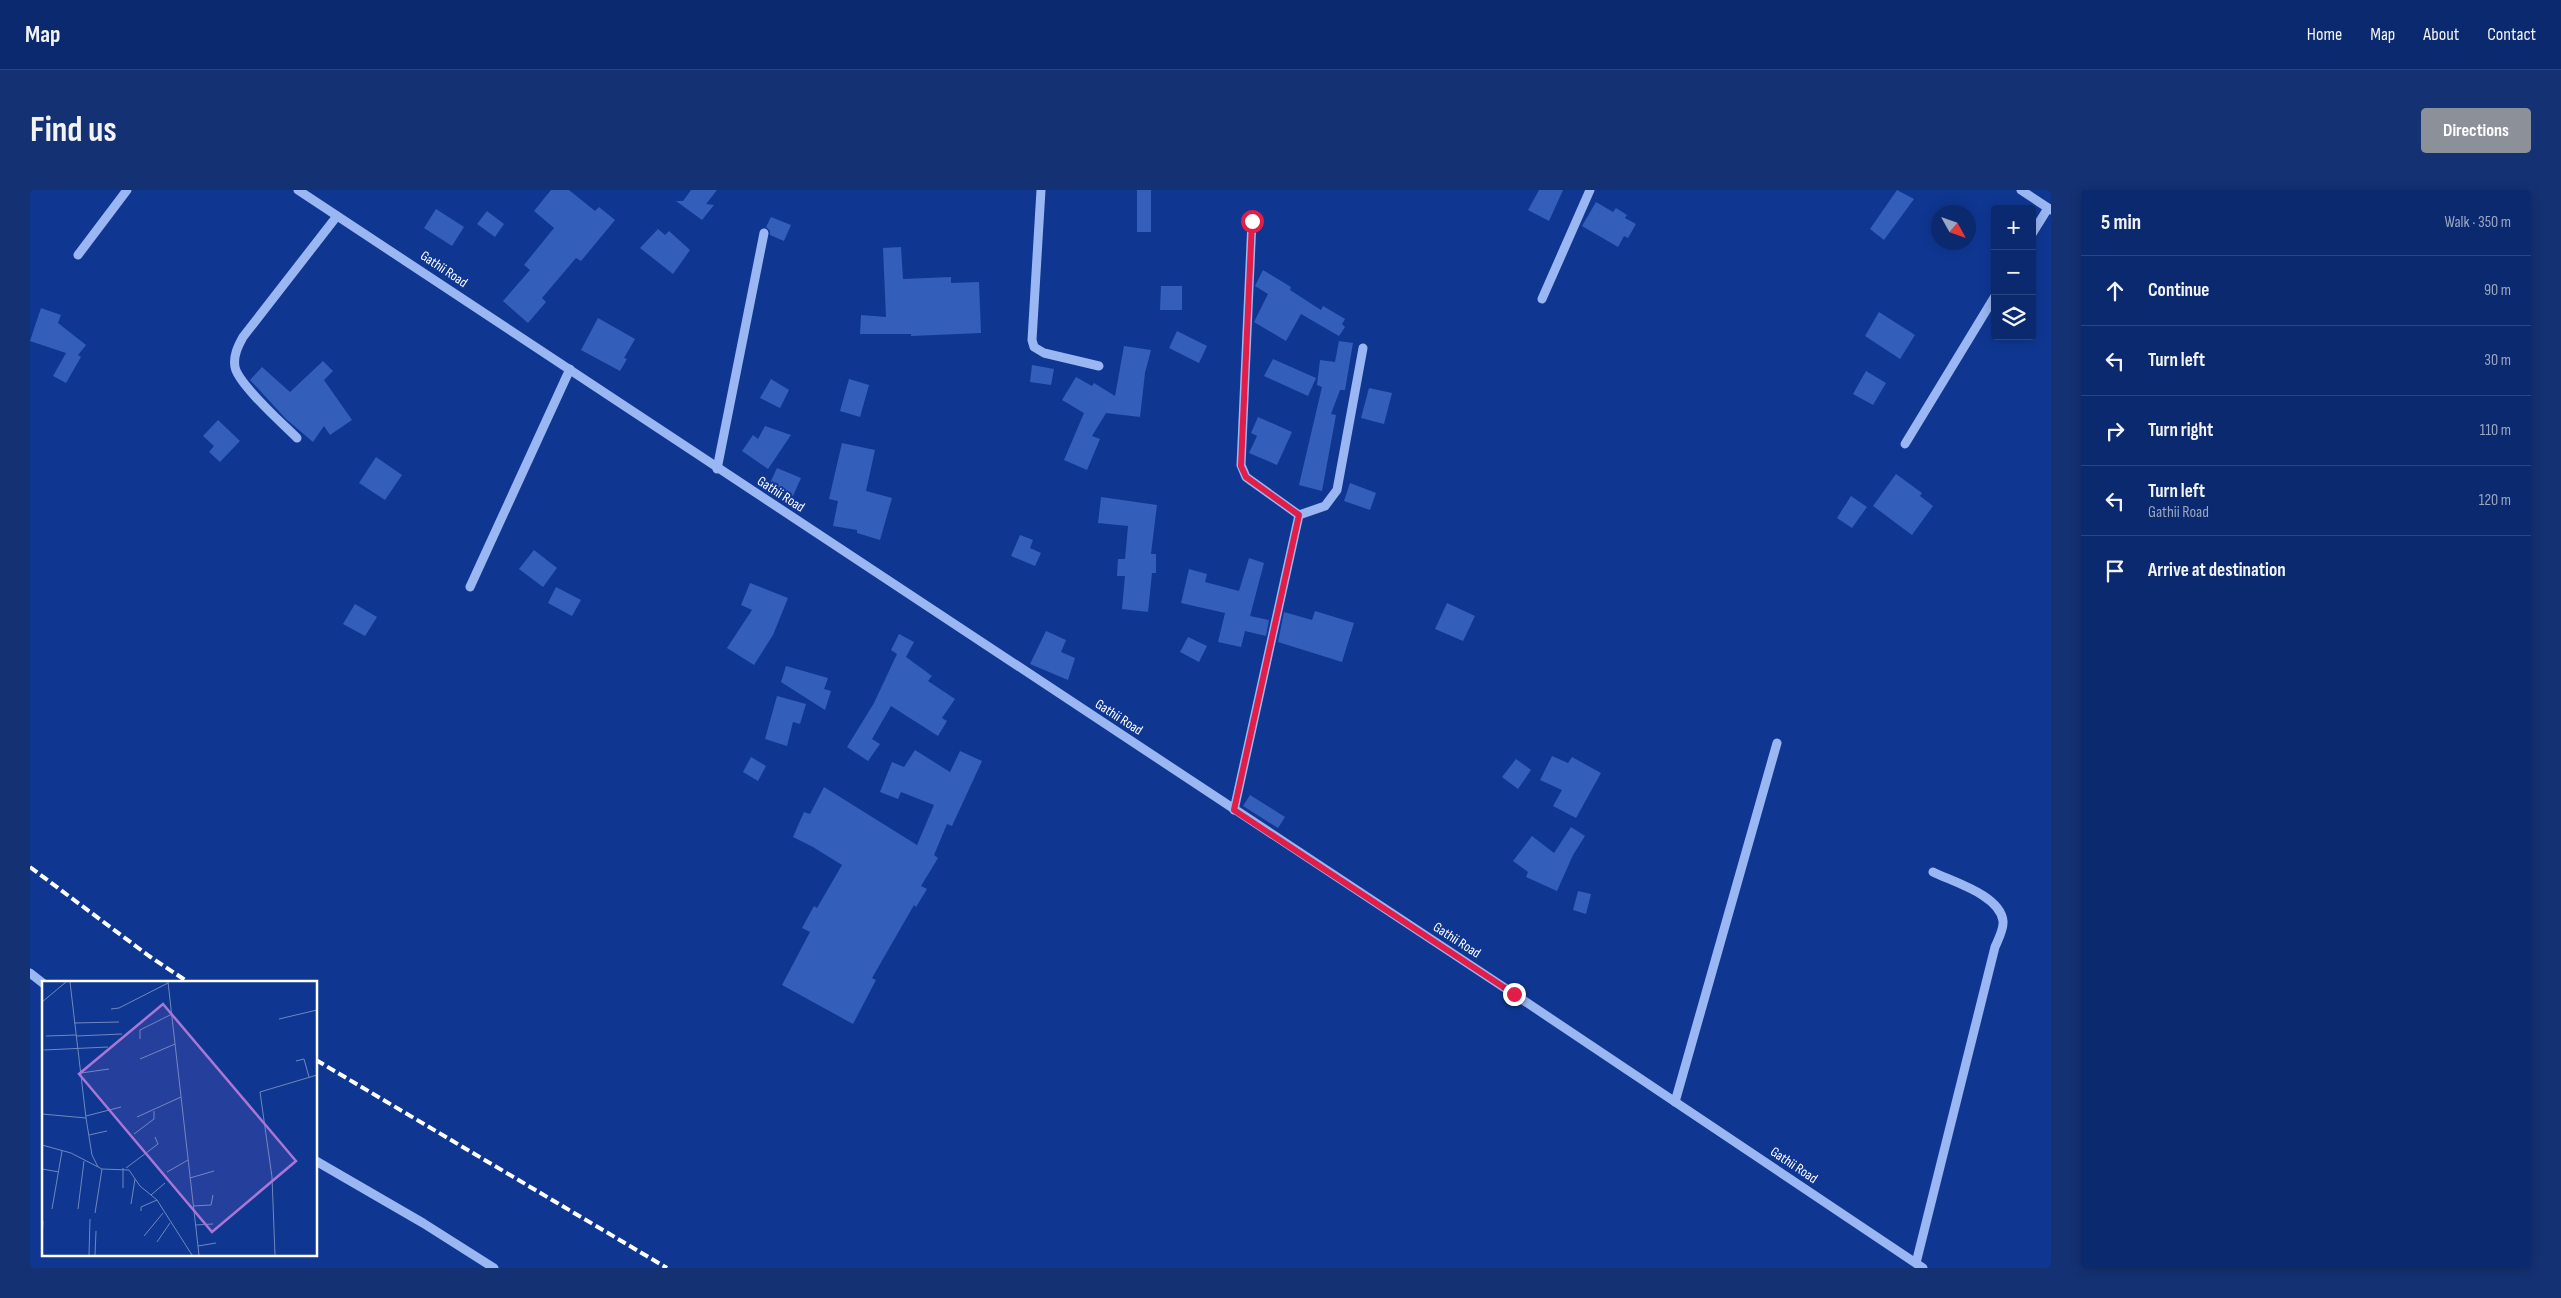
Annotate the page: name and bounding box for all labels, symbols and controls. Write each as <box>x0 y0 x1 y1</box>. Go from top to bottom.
text: Map <box>25 20 60 49</box>
text: Home <box>2307 24 2342 45</box>
text: Map <box>2370 24 2395 45</box>
text: About <box>2423 24 2459 45</box>
text: Contact <box>2487 24 2536 45</box>
button: Directions <box>2421 108 2531 153</box>
text: Find us <box>30 109 117 152</box>
north arrow <box>1931 205 1976 250</box>
map controls <box>1991 205 2036 340</box>
button: + <box>1991 205 2036 250</box>
route start <box>1241 210 1264 233</box>
text: 5 min <box>2101 210 2141 235</box>
text: Walk · 350 m <box>2444 213 2511 232</box>
street label: Gathii Road <box>417 247 471 291</box>
button: − <box>1991 250 2036 295</box>
icon: ahead <box>2101 277 2129 305</box>
text: Continue <box>2148 279 2209 302</box>
text: 90 m <box>2484 281 2511 300</box>
button: layers <box>1991 295 2036 340</box>
icon: left <box>2101 347 2129 375</box>
text: Turn left <box>2148 349 2205 372</box>
text: 30 m <box>2484 351 2511 370</box>
icon: right <box>2101 417 2129 445</box>
text: Turn right <box>2148 419 2213 442</box>
text: 110 m <box>2480 421 2511 440</box>
street label: Gathii Road <box>754 472 808 516</box>
text: Turn left <box>2148 480 2205 503</box>
icon: left <box>2101 487 2129 515</box>
text: 120 m <box>2479 491 2511 510</box>
text: Gathii Road <box>2148 503 2209 522</box>
icon: arrive <box>2101 557 2129 585</box>
text: Arrive at destination <box>2148 559 2286 582</box>
street label: Gathii Road <box>1092 695 1146 739</box>
street label: Gathii Road <box>1430 918 1484 962</box>
inset map <box>42 981 318 1256</box>
route end <box>1503 983 1526 1006</box>
street label: Gathii Road <box>1767 1143 1821 1187</box>

